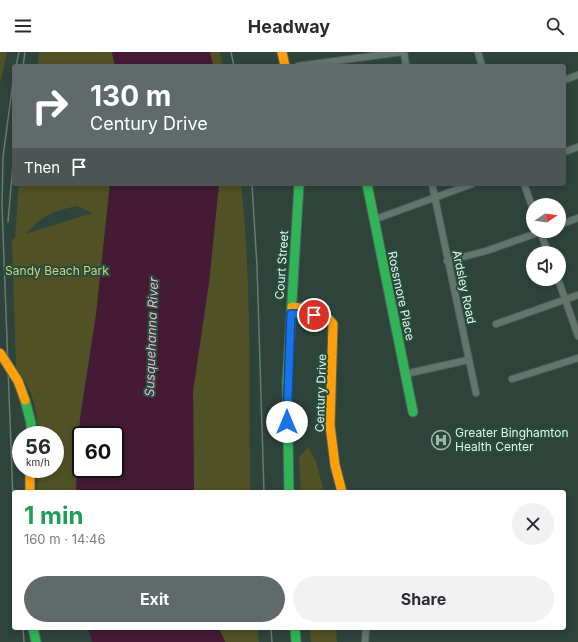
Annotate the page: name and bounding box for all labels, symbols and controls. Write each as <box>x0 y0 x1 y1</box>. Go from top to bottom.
icon: menu <box>12 15 34 37</box>
icon: search <box>544 15 566 37</box>
text: Headway <box>248 16 330 37</box>
text: 130 m <box>90 79 171 113</box>
icon: right <box>24 80 76 132</box>
text: Century Drive <box>90 113 208 134</box>
icon: arrive <box>68 156 90 178</box>
text: Then <box>24 158 60 177</box>
north arrow <box>526 198 566 238</box>
map controls <box>526 198 566 286</box>
street label: Court Street <box>272 230 291 300</box>
button: sound <box>526 246 566 286</box>
street label: Ardsley Road <box>449 249 480 325</box>
street label: Rossmore Place <box>385 250 418 342</box>
park label: Sandy Beach Park <box>5 263 109 278</box>
water label: Susquehanna River <box>141 276 161 397</box>
pin <box>297 298 331 332</box>
icon: arrive <box>303 304 325 326</box>
street label: Century Drive <box>312 354 329 432</box>
position arrow <box>266 401 308 443</box>
place label: Greater Binghamton Health Center <box>455 425 568 454</box>
speed limit sign: 60 <box>72 426 124 478</box>
hospital icon: Greater Binghamton Health Center <box>430 429 452 451</box>
text: 56 <box>25 435 51 459</box>
text: km/h <box>26 456 50 468</box>
text: 1 min <box>24 501 83 530</box>
button: close <box>512 503 554 545</box>
text: 160 m · 14:46 <box>24 531 106 547</box>
button: Exit <box>24 576 285 622</box>
button: Share <box>293 576 554 622</box>

